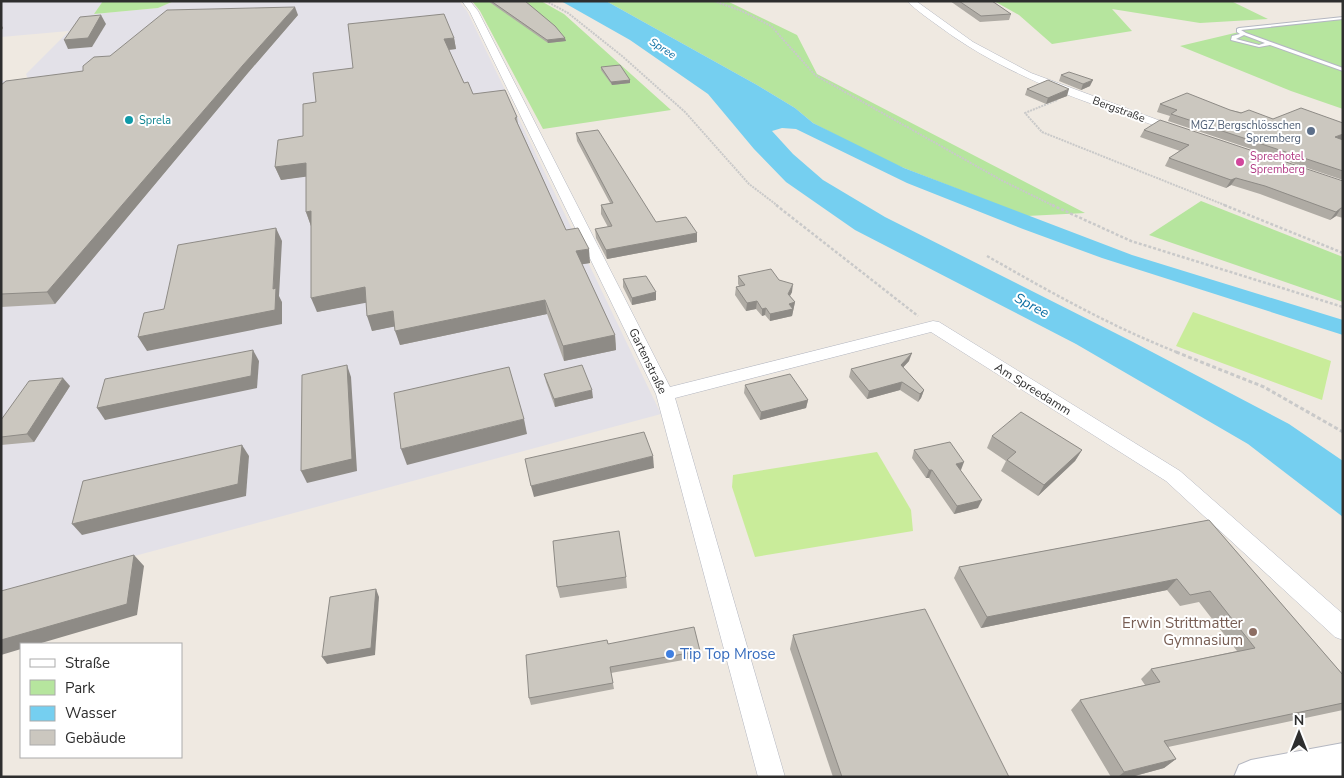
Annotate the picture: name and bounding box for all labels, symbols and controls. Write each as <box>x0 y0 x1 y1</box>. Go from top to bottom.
water label: Spree <box>647 34 679 62</box>
street label: Bergstraße <box>1090 93 1147 126</box>
place label: Sprela <box>139 113 171 128</box>
marker: Sprela <box>123 114 135 126</box>
place label: MGZ Bergschlösschen Spremberg <box>1191 118 1301 146</box>
marker: MGZ Bergschlösschen Spremberg <box>1305 125 1317 137</box>
place label: Spreehotel Spremberg <box>1250 149 1305 177</box>
marker: Spreehotel Spremberg <box>1234 156 1246 168</box>
water label: Spree <box>1011 288 1053 323</box>
street label: Gartenstraße <box>625 325 671 397</box>
street label: Am Spreedamm <box>992 359 1074 419</box>
place label: Erwin Strittmatter Gymnasium <box>1122 613 1244 650</box>
marker: Erwin Strittmatter Gymnasium <box>1247 626 1259 638</box>
legend <box>20 643 182 758</box>
place label: Tip Top Mrose <box>680 644 776 664</box>
marker: Tip Top Mrose <box>664 648 676 660</box>
text: Straße <box>65 653 110 673</box>
text: Park <box>65 678 95 698</box>
text: Wasser <box>65 703 117 723</box>
north arrow <box>1274 708 1324 758</box>
text: N <box>1294 711 1304 730</box>
text: Gebäude <box>65 728 126 748</box>

